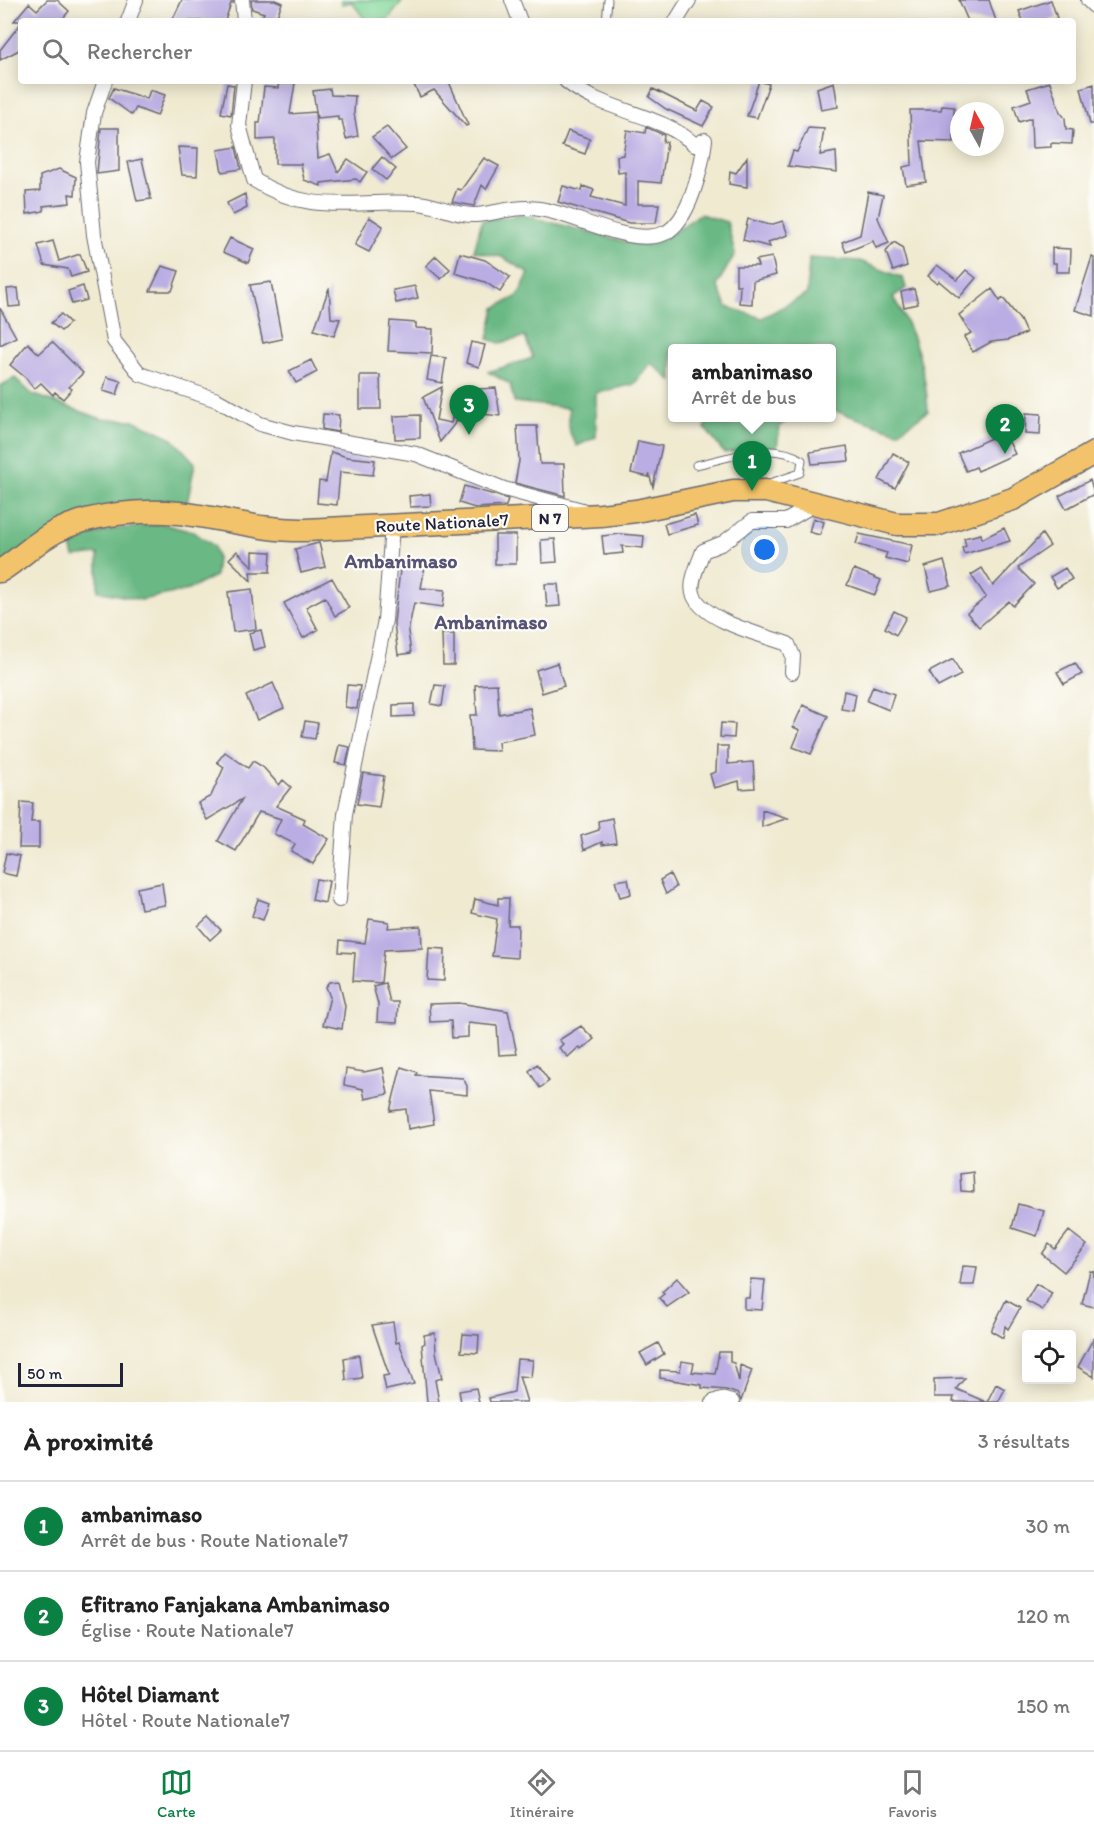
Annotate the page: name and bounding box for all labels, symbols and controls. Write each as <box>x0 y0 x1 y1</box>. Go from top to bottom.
search box <box>18 18 1076 84</box>
icon: search <box>39 35 72 68</box>
text: Rechercher <box>87 38 192 65</box>
north arrow <box>950 102 1004 156</box>
popup <box>668 344 836 422</box>
text: ambanimaso <box>691 358 813 385</box>
text: Arrêt de bus <box>691 385 797 409</box>
pin: 3 <box>450 386 488 435</box>
pin: 2 <box>986 404 1024 454</box>
pin: 1 <box>732 442 771 491</box>
road number: N 7 <box>532 505 568 531</box>
street label: Route Nationale7 <box>375 509 509 537</box>
your location <box>750 535 779 564</box>
district label: Ambanimaso <box>343 549 458 573</box>
district label: Ambanimaso <box>433 610 548 634</box>
map controls <box>1022 1330 1076 1384</box>
button: locate <box>1022 1330 1076 1384</box>
scale bar <box>18 1360 123 1388</box>
text: 50 m <box>27 1364 62 1383</box>
text: À proximité <box>24 1425 153 1457</box>
text: 3 résultats <box>978 1429 1070 1453</box>
text: ambanimaso <box>81 1501 202 1528</box>
text: 1 <box>39 1514 48 1538</box>
text: 30 m <box>1025 1514 1070 1538</box>
text: Arrêt de bus · Route Nationale7 <box>81 1528 348 1552</box>
text: Efitrano Fanjakana Ambanimaso <box>81 1591 390 1618</box>
text: 2 <box>38 1604 49 1628</box>
text: 120 m <box>1017 1604 1070 1628</box>
text: Église · Route Nationale7 <box>81 1618 294 1642</box>
text: Hôtel Diamant <box>81 1681 219 1708</box>
text: 3 <box>38 1694 49 1718</box>
text: 150 m <box>1017 1694 1070 1718</box>
text: Hôtel · Route Nationale7 <box>81 1708 290 1732</box>
tab: Carte <box>157 1766 196 1821</box>
tab: Itinéraire <box>510 1766 574 1821</box>
tab: Favoris <box>888 1766 937 1821</box>

